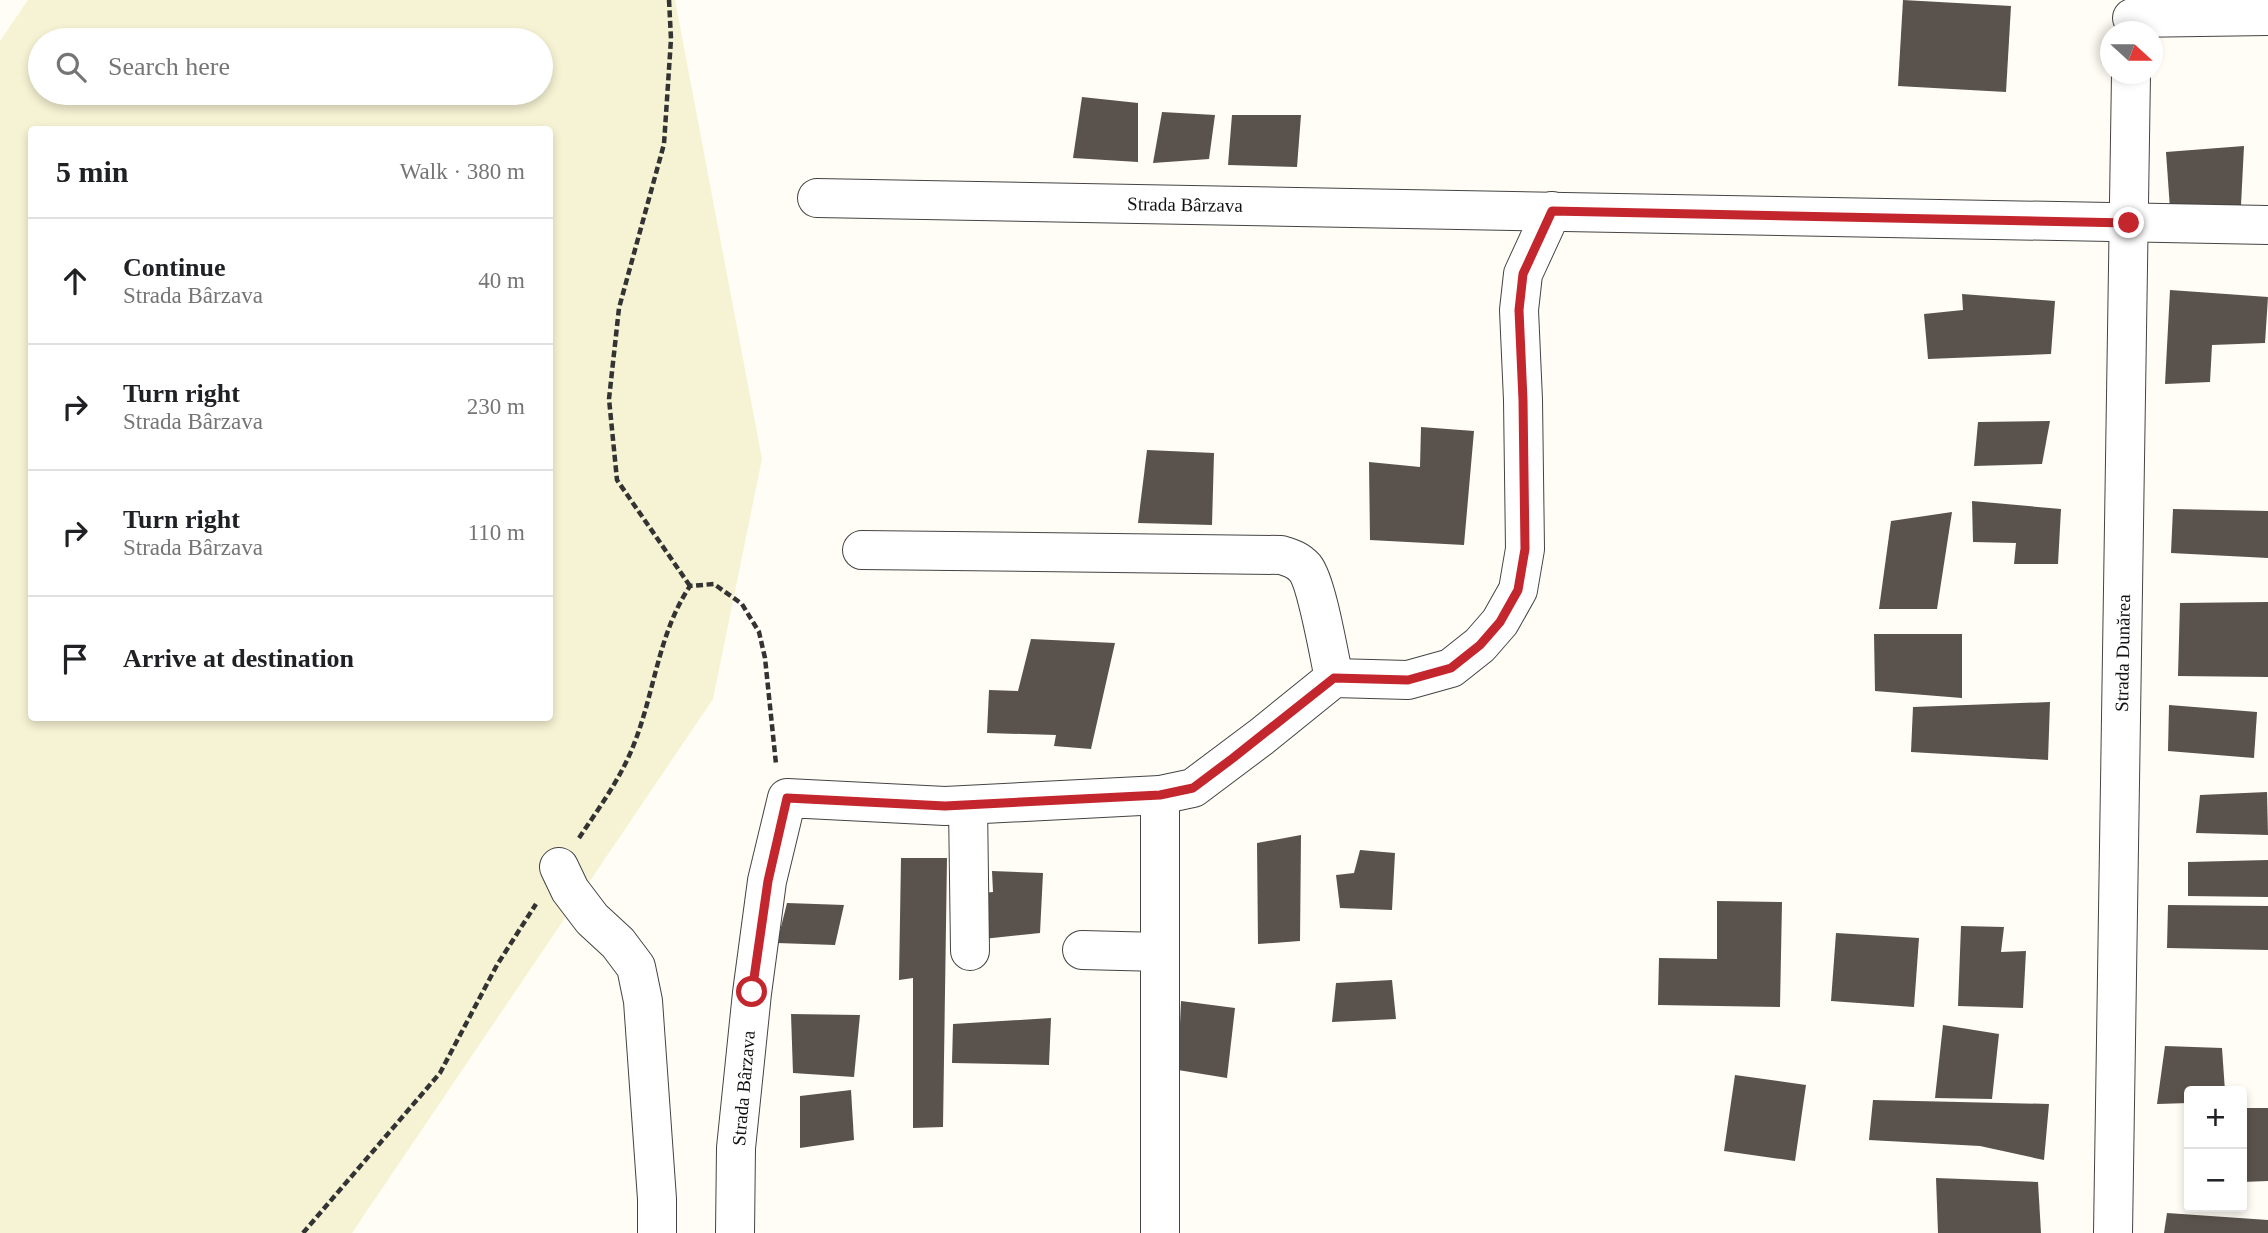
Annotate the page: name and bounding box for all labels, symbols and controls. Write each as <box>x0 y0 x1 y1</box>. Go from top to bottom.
north arrow <box>2100 21 2163 84</box>
search box <box>28 28 553 105</box>
icon: search <box>52 48 90 86</box>
text: Search here <box>108 52 230 81</box>
text: 5 min <box>56 155 129 188</box>
text: Walk · 380 m <box>400 159 525 184</box>
street label: Strada Bârzava <box>1127 193 1243 216</box>
route end <box>2113 207 2144 238</box>
text: Continue <box>123 253 226 282</box>
icon: ahead <box>56 262 94 300</box>
text: 40 m <box>478 268 525 293</box>
text: Strada Bârzava <box>123 283 263 308</box>
text: Turn right <box>123 379 240 408</box>
icon: right <box>56 388 94 426</box>
text: 230 m <box>467 394 525 419</box>
text: Strada Bârzava <box>123 409 263 434</box>
text: Turn right <box>123 505 240 534</box>
icon: right <box>56 514 94 552</box>
text: 110 m <box>468 520 525 545</box>
text: Strada Bârzava <box>123 535 263 560</box>
street label: Strada Dunărea <box>2111 593 2134 712</box>
icon: arrive <box>56 640 94 678</box>
text: Arrive at destination <box>123 644 354 673</box>
route start <box>736 976 767 1007</box>
street label: Strada Bârzava <box>728 1029 759 1147</box>
map controls <box>2184 1086 2247 1212</box>
button: + <box>2184 1086 2247 1149</box>
button: − <box>2184 1149 2247 1212</box>

